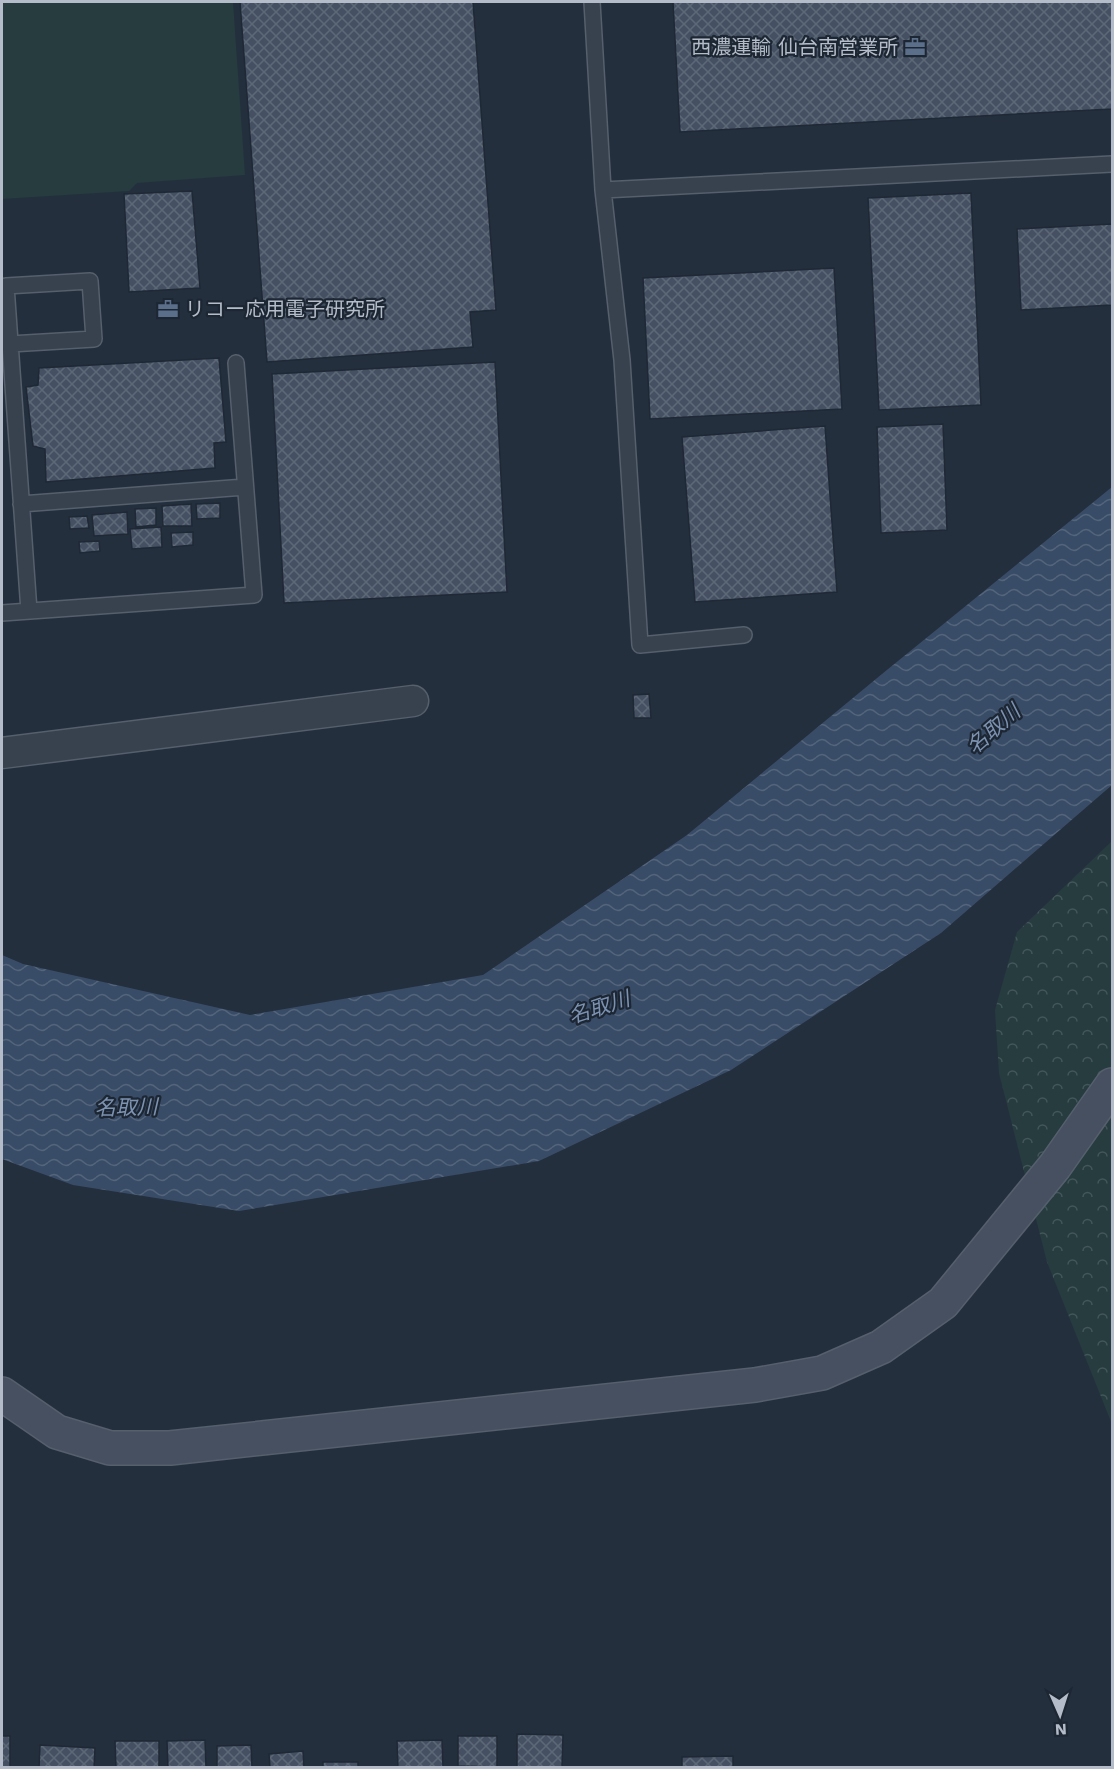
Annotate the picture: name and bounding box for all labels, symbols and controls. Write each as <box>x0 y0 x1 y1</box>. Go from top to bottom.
place label: 西濃運輸 仙台南営業所 <box>691 35 898 59</box>
office icon: 西濃運輸 仙台南営業所 <box>903 35 927 59</box>
office icon: リコー応用電子研究所 <box>156 297 180 321</box>
place label: リコー応用電子研究所 <box>185 297 385 321</box>
water label: 名取川 <box>961 698 1026 759</box>
water label: 名取川 <box>565 985 635 1029</box>
water label: 名取川 <box>94 1094 160 1120</box>
north arrow <box>1030 1685 1090 1745</box>
text: N <box>1054 1720 1067 1739</box>

